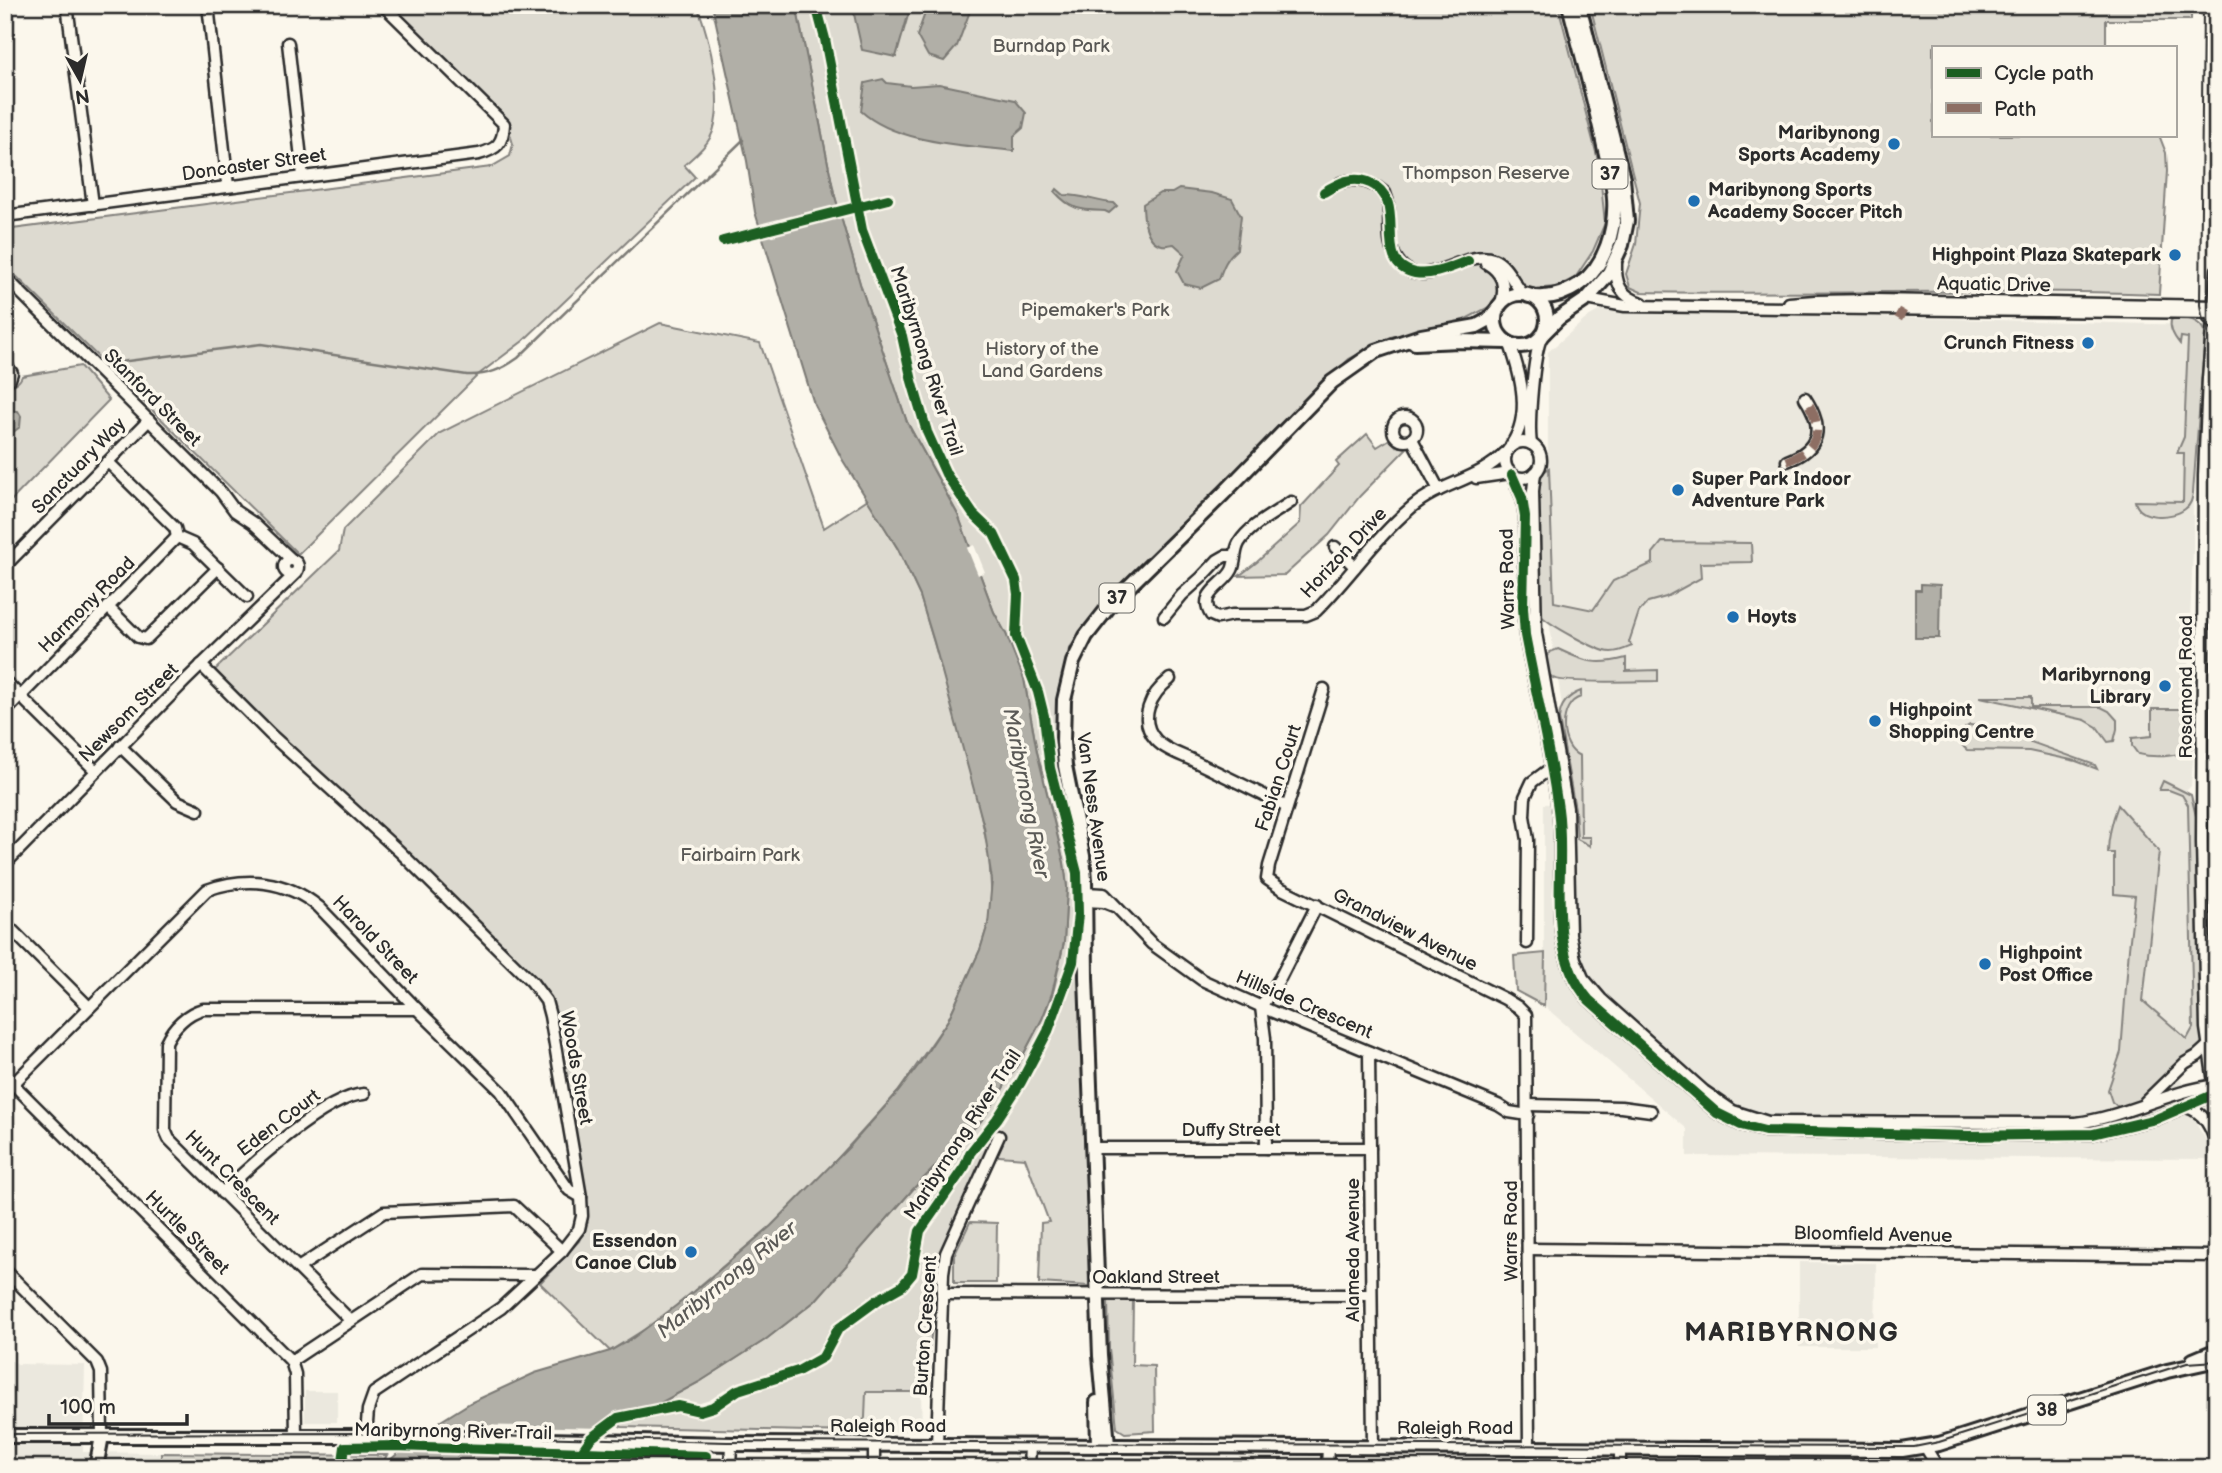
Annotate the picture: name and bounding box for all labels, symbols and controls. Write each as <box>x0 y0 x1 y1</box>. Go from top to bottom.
park label: Burndap Park <box>992 35 1110 58</box>
north arrow <box>46 46 116 116</box>
legend <box>1932 46 2176 136</box>
text: Cycle path <box>1994 61 2094 86</box>
text: N <box>73 83 91 108</box>
text: Path <box>1994 97 2036 122</box>
place label: Maribynong Sports Academy <box>1738 122 1880 167</box>
marker: Maribynong Sports Academy <box>1886 136 1902 152</box>
street label: Doncaster Street <box>180 143 328 187</box>
road number: 37 <box>1592 160 1628 188</box>
park label: Thompson Reserve <box>1402 162 1570 185</box>
place label: Maribynong Sports Academy Soccer Pitch <box>1707 179 1903 224</box>
marker: Maribynong Sports Academy Soccer Pitch <box>1686 193 1702 209</box>
place label: Highpoint Plaza Skatepark <box>1932 244 2161 267</box>
marker: Highpoint Plaza Skatepark <box>2167 247 2183 263</box>
street label: Maribyrnong River Trail <box>884 263 968 459</box>
street label: Aquatic Drive <box>1937 273 2051 297</box>
park label: Pipemaker's Park <box>1021 299 1170 322</box>
place label: Crunch Fitness <box>1944 332 2074 355</box>
marker: Crunch Fitness <box>2080 335 2096 351</box>
park label: History of the Land Gardens <box>981 338 1103 383</box>
street label: Stanford Street <box>98 344 206 452</box>
street label: Sanctuary Way <box>27 413 131 519</box>
place label: Super Park Indoor Adventure Park <box>1691 468 1851 513</box>
marker: Super Park Indoor Adventure Park <box>1670 482 1686 498</box>
street label: Horizon Drive <box>1296 503 1392 603</box>
street label: Warrs Road <box>1496 528 1520 630</box>
street label: Harmony Road <box>34 552 140 658</box>
road number: 37 <box>1100 584 1134 612</box>
place label: Hoyts <box>1747 606 1797 629</box>
marker: Hoyts <box>1725 609 1741 625</box>
street label: Rosamond Road <box>2175 615 2198 759</box>
street label: Newsom Street <box>75 658 184 767</box>
place label: Maribyrnong Library <box>2041 664 2151 709</box>
marker: Maribyrnong Library <box>2157 678 2173 694</box>
place label: Highpoint Shopping Centre <box>1889 699 2034 744</box>
water label: Maribyrnong River <box>997 706 1055 881</box>
marker: Highpoint Shopping Centre <box>1867 713 1883 729</box>
street label: Fabian Court <box>1251 722 1307 834</box>
street label: Van Ness Avenue <box>1071 731 1115 883</box>
park label: Fairbairn Park <box>680 844 800 867</box>
street label: Grandview Avenue <box>1329 884 1481 976</box>
street label: Harold Street <box>327 891 423 989</box>
place label: Highpoint Post Office <box>1999 942 2093 987</box>
marker: Highpoint Post Office <box>1977 956 1993 972</box>
street label: Hillside Crescent <box>1232 966 1376 1044</box>
street label: Woods Street <box>555 1009 597 1127</box>
street label: Maribyrnong River Trail <box>899 1046 1027 1224</box>
street label: Eden Court <box>233 1084 325 1162</box>
street label: Duffy Street <box>1181 1119 1281 1142</box>
street label: Hunt Crescent <box>180 1126 284 1230</box>
street label: Alameda Avenue <box>1342 1178 1365 1322</box>
street label: Warrs Road <box>1500 1180 1523 1282</box>
street label: Hurtle Street <box>140 1186 234 1280</box>
water label: Maribyrnong River <box>652 1215 803 1344</box>
street label: Bloomfield Avenue <box>1793 1222 1953 1248</box>
place label: Essendon Canoe Club <box>575 1230 677 1275</box>
marker: Essendon Canoe Club <box>683 1244 699 1260</box>
street label: Burton Crescent <box>910 1255 942 1397</box>
street label: Oakland Street <box>1092 1266 1220 1289</box>
district label: MARIBYRNONG <box>1684 1318 1900 1349</box>
scale bar <box>49 1382 187 1426</box>
text: 100 m <box>60 1395 116 1420</box>
road number: 38 <box>2028 1395 2066 1424</box>
street label: Raleigh Road <box>830 1415 946 1438</box>
street label: Raleigh Road <box>1397 1417 1513 1440</box>
street label: Maribyrnong River Trail <box>354 1419 552 1445</box>

